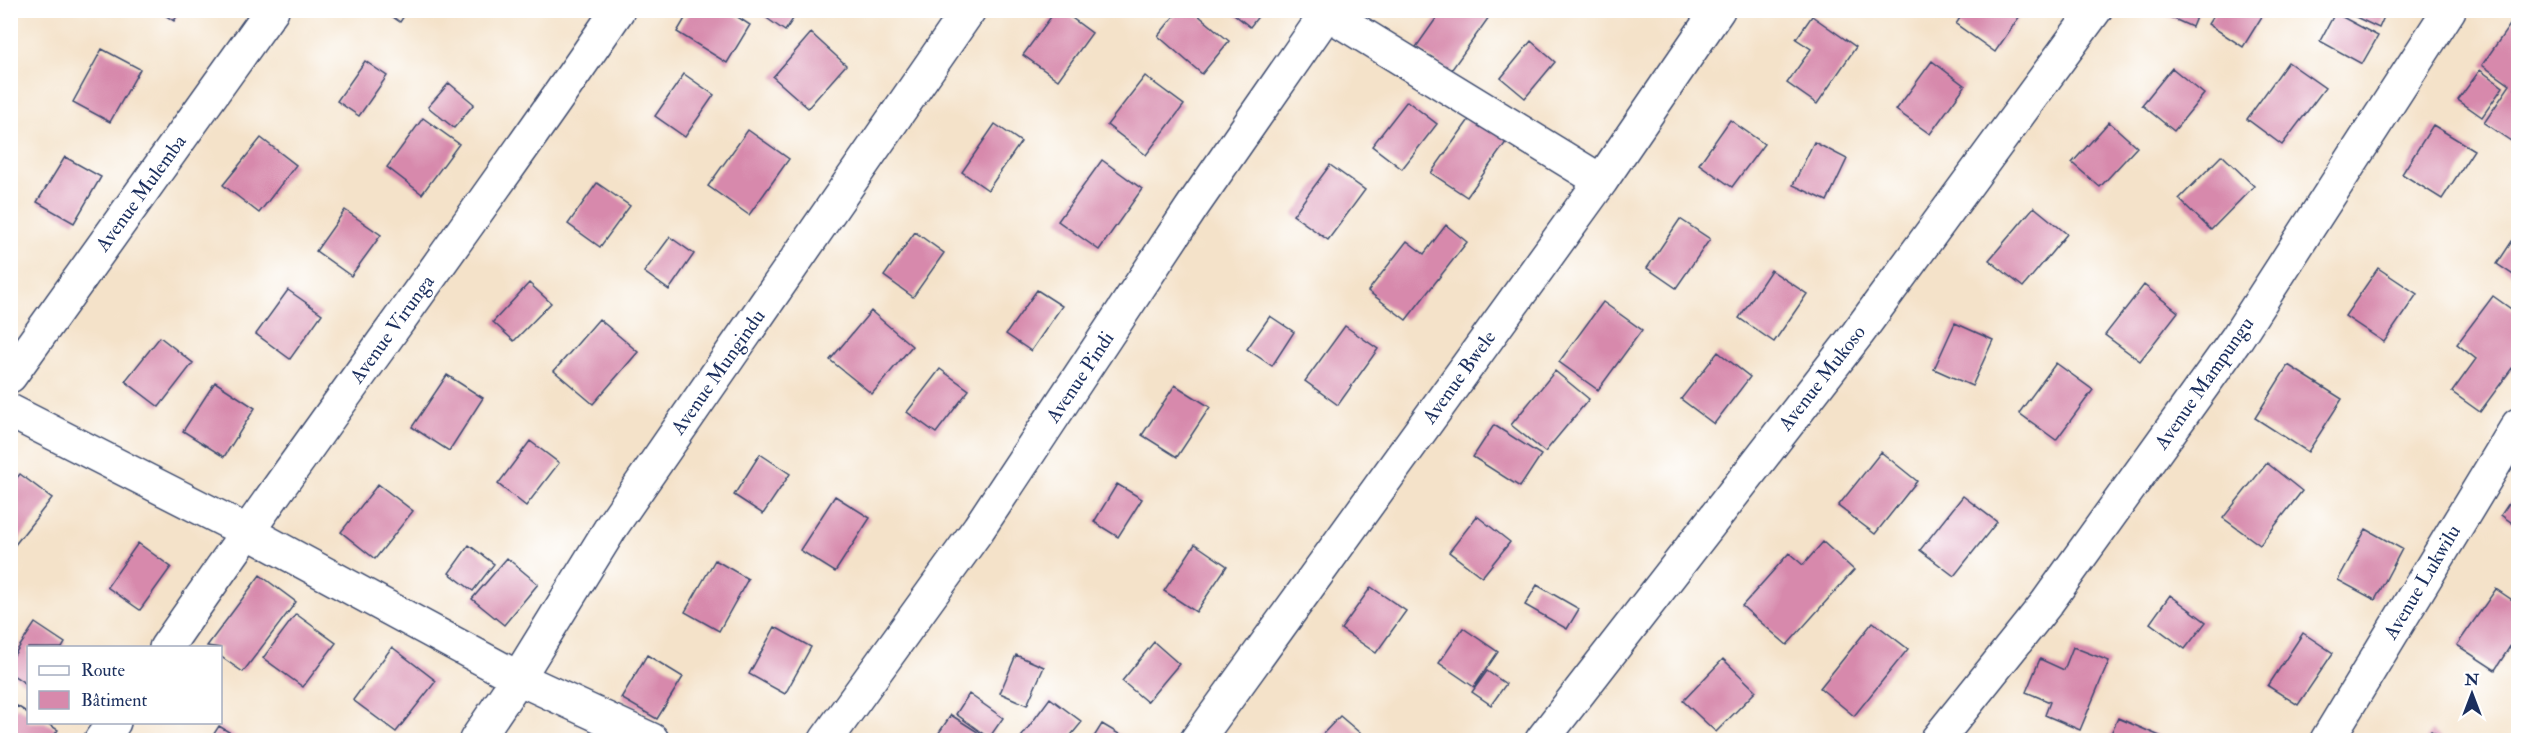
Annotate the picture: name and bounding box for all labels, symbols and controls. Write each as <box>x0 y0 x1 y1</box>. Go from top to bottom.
street label: Avenue Mulemba <box>90 129 192 257</box>
street label: Avenue Virunga <box>344 269 440 389</box>
street label: Avenue Mungindu <box>665 304 771 440</box>
street label: Avenue Mampungu <box>2148 312 2260 455</box>
street label: Avenue Mukoso <box>1772 320 1871 436</box>
street label: Avenue Bwele <box>1416 326 1501 429</box>
street label: Avenue Pindi <box>1040 327 1120 428</box>
street label: Avenue Lukwilu <box>2377 520 2466 645</box>
legend <box>27 646 222 724</box>
text: Route <box>81 659 125 682</box>
north arrow <box>2442 664 2502 724</box>
text: N <box>2464 670 2480 690</box>
text: Bâtiment <box>81 689 147 712</box>

